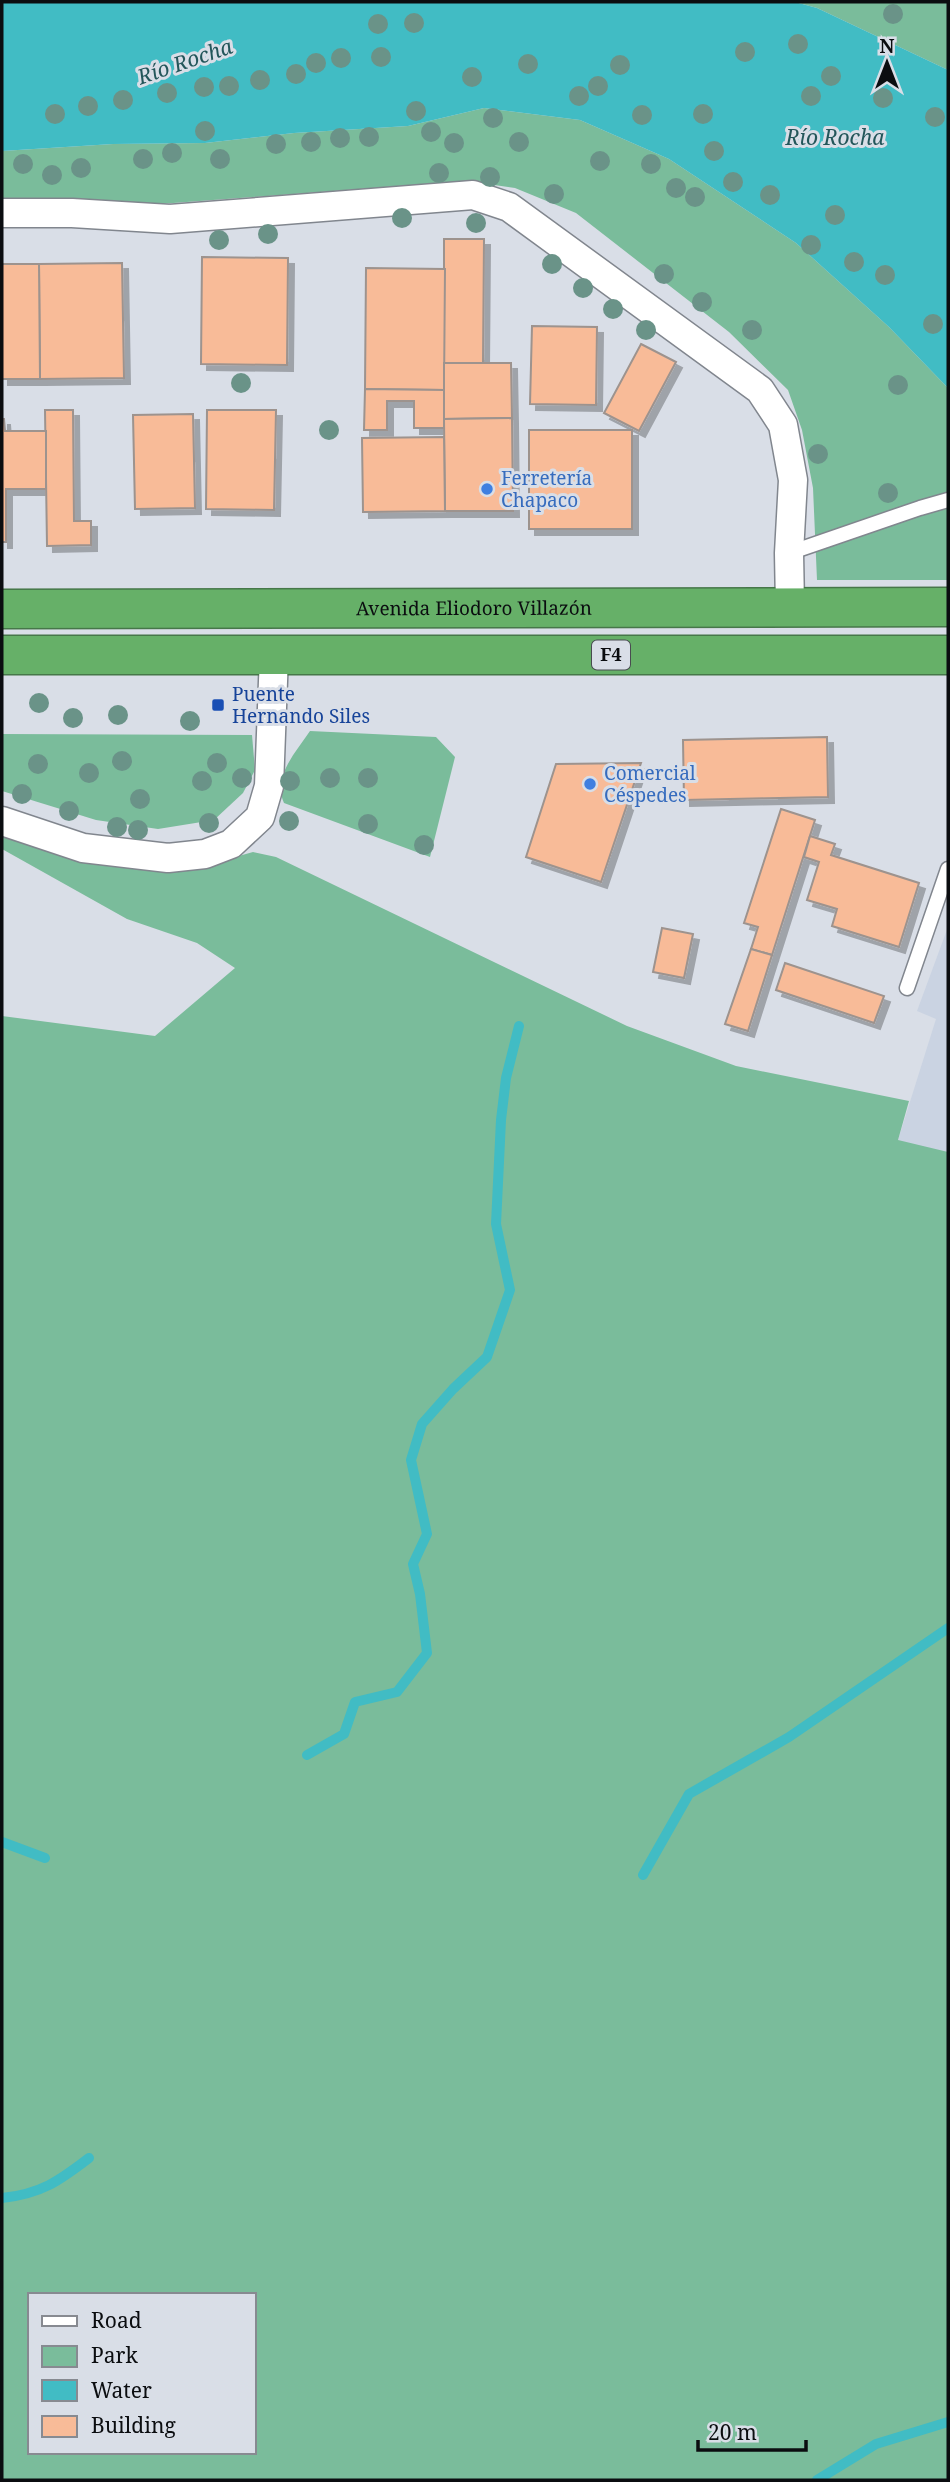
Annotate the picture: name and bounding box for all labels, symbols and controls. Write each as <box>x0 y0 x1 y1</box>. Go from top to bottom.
north arrow <box>852 28 922 98</box>
water label: Río Rocha <box>132 31 237 91</box>
text: N <box>880 33 895 59</box>
water label: Río Rocha <box>785 123 885 151</box>
place label: Ferretería Chapaco <box>501 465 592 513</box>
marker: Ferretería Chapaco <box>479 481 495 497</box>
street label: Avenida Eliodoro Villazón <box>356 595 592 621</box>
road number: F4 <box>592 640 630 670</box>
place label: Puente Hernando Siles <box>232 681 370 729</box>
marker: Puente Hernando Siles <box>210 697 226 713</box>
place label: Comercial Céspedes <box>604 760 696 808</box>
marker: Comercial Céspedes <box>582 776 598 792</box>
legend <box>28 2293 256 2454</box>
text: Road <box>91 2306 142 2334</box>
text: Park <box>91 2341 138 2369</box>
text: Water <box>91 2376 152 2404</box>
scale bar <box>698 2408 806 2452</box>
text: Building <box>91 2411 176 2439</box>
text: 20 m <box>708 2418 757 2446</box>

